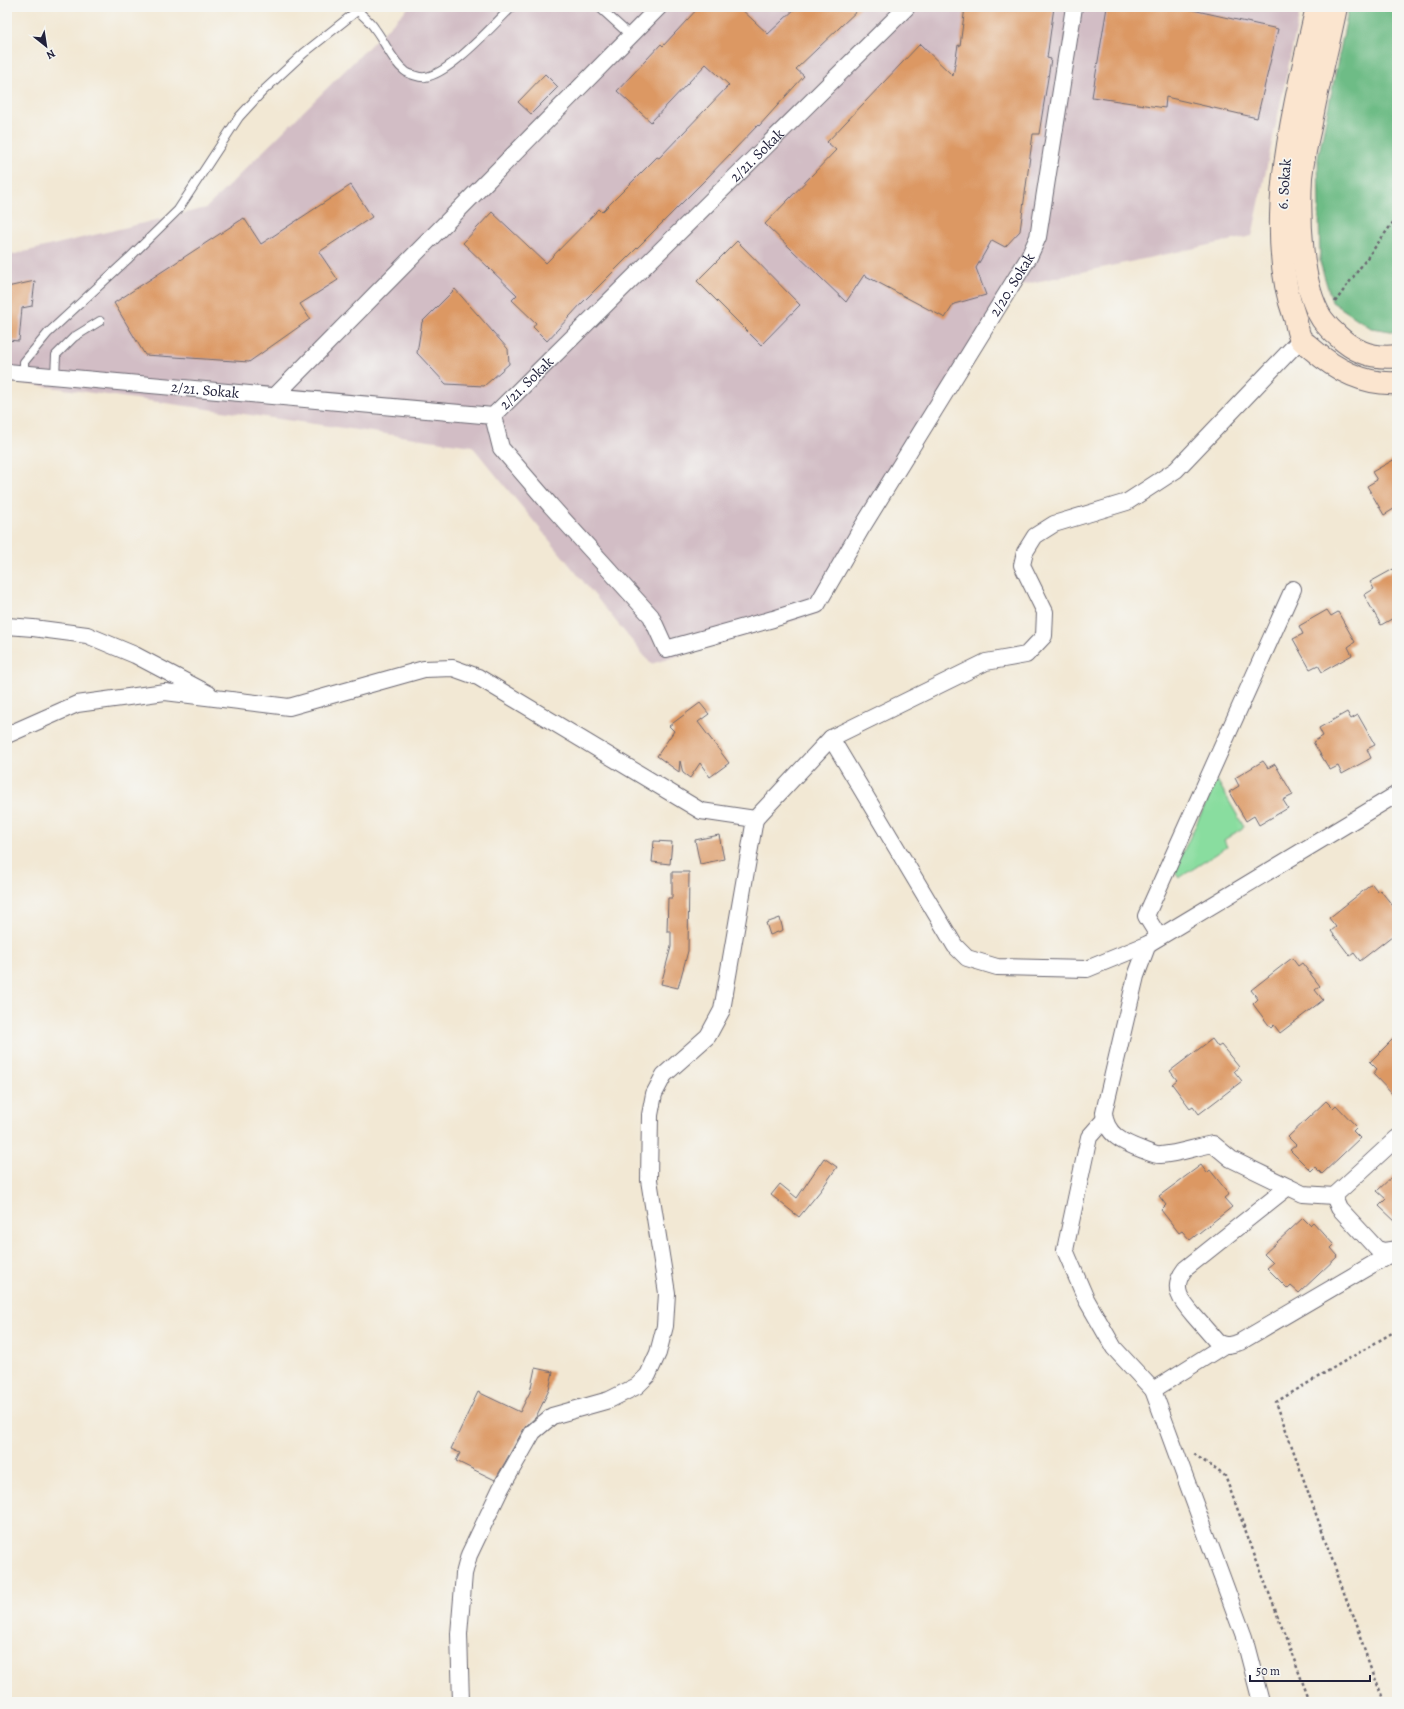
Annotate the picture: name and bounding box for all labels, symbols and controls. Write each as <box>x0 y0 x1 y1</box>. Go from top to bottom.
north arrow <box>26 26 66 66</box>
text: N <box>44 46 58 63</box>
street label: 2/21. Sokak <box>726 124 789 186</box>
street label: 6. Sokak <box>1272 157 1296 210</box>
street label: 2/20. Sokak <box>985 248 1040 320</box>
street label: 2/21. Sokak <box>495 351 558 414</box>
street label: 2/21. Sokak <box>170 377 241 403</box>
scale bar <box>1250 1657 1370 1683</box>
text: 50 m <box>1256 1663 1280 1679</box>

